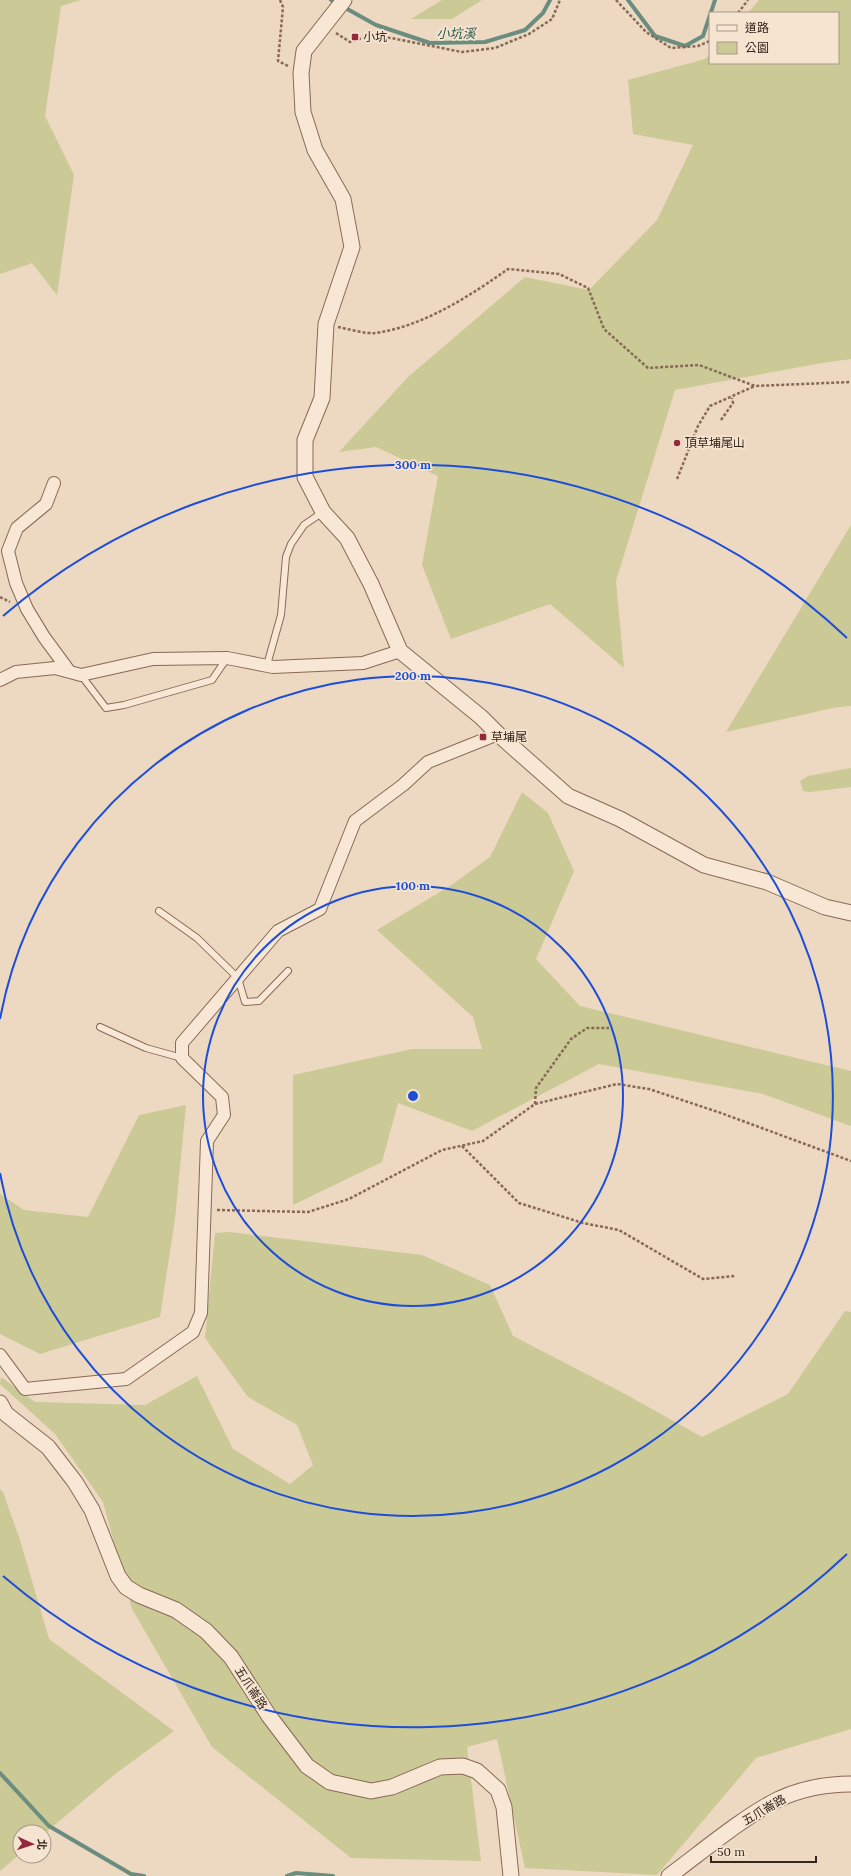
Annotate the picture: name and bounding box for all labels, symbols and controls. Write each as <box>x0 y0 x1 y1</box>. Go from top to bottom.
legend <box>709 12 839 64</box>
text: 道路 <box>745 20 769 35</box>
water label: 小坑溪 <box>436 25 477 42</box>
place label: 小坑 <box>363 29 387 44</box>
marker: 小坑 <box>350 32 360 42</box>
text: 公園 <box>745 40 769 55</box>
place label: 頂草埔尾山 <box>685 435 745 450</box>
marker: 頂草埔尾山 <box>672 438 682 448</box>
text: 300 m <box>395 457 431 472</box>
text: 200 m <box>395 668 431 683</box>
place label: 草埔尾 <box>491 729 527 744</box>
marker: 草埔尾 <box>478 732 488 742</box>
text: 100 m <box>396 878 430 893</box>
centre of rings <box>406 1089 420 1103</box>
street label: 五爪崙路 <box>232 1664 271 1712</box>
street label: 五爪崙路 <box>739 1791 788 1828</box>
north arrow <box>12 1824 52 1864</box>
scale bar <box>711 1838 816 1864</box>
text: 北 <box>35 1839 49 1850</box>
text: 50 m <box>717 1844 745 1859</box>

